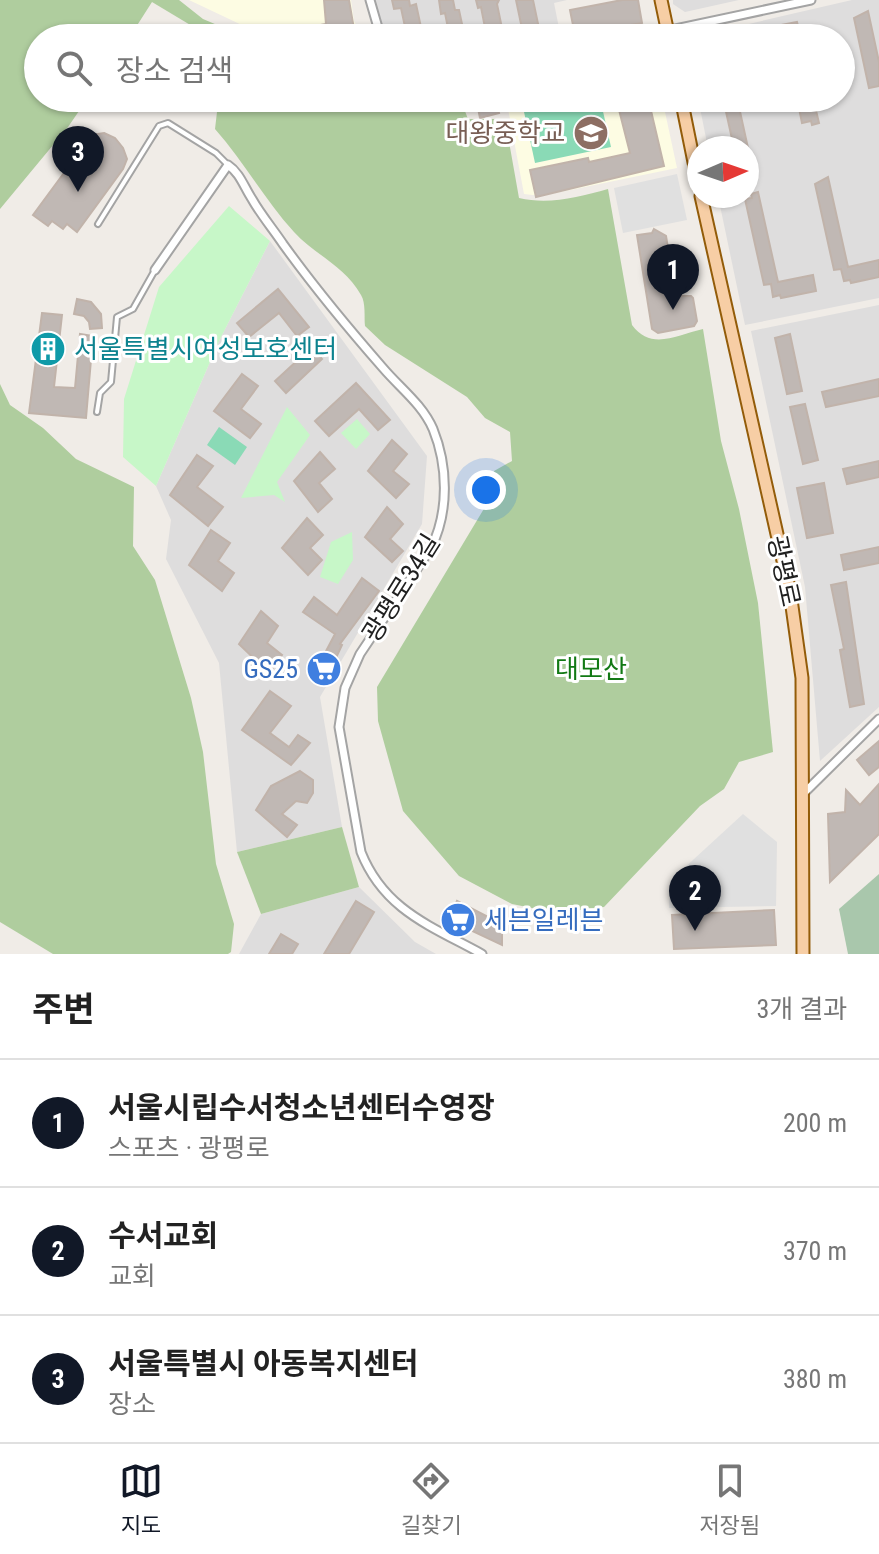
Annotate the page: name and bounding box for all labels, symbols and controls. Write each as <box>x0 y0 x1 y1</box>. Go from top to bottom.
search box <box>24 24 855 112</box>
icon: search <box>52 46 96 90</box>
text: 장소 검색 <box>116 53 233 88</box>
school or university icon: 대왕중학교 <box>572 114 610 152</box>
place label: 대왕중학교 <box>445 118 565 148</box>
pin: 3 <box>52 126 104 192</box>
north arrow <box>687 136 759 208</box>
pin: 1 <box>647 244 699 310</box>
building icon: 서울특별시여성보호센터 <box>29 330 67 368</box>
place label: 서울특별시여성보호센터 <box>74 334 337 364</box>
your location <box>466 470 506 510</box>
street label: 광평로34길 <box>356 529 446 647</box>
street label: 광평로 <box>762 533 806 609</box>
supermarket icon: GS25 <box>305 650 343 688</box>
place label: GS25 <box>243 654 298 684</box>
park label: 대모산 <box>555 654 627 684</box>
pin: 2 <box>669 865 721 931</box>
supermarket icon: 세븐일레븐 <box>439 901 477 939</box>
place label: 세븐일레븐 <box>484 905 604 935</box>
text: 주변 <box>32 989 95 1029</box>
text: 3개 결과 <box>756 994 847 1024</box>
text: 서울시립수서청소년센터수영장 <box>108 1090 494 1125</box>
text: 1 <box>51 1108 65 1138</box>
text: 200 m <box>783 1108 847 1138</box>
text: 스포츠 · 광평로 <box>108 1133 270 1163</box>
text: 수서교회 <box>108 1218 218 1253</box>
text: 2 <box>51 1236 65 1266</box>
text: 370 m <box>783 1236 847 1266</box>
text: 교회 <box>108 1261 156 1291</box>
text: 서울특별시 아동복지센터 <box>108 1346 419 1381</box>
text: 3 <box>51 1364 65 1394</box>
text: 380 m <box>783 1364 847 1394</box>
text: 장소 <box>108 1389 156 1419</box>
tab: 지도 <box>119 1459 163 1539</box>
tab: 길찾기 <box>401 1459 462 1539</box>
tab: 저장됨 <box>699 1459 760 1539</box>

